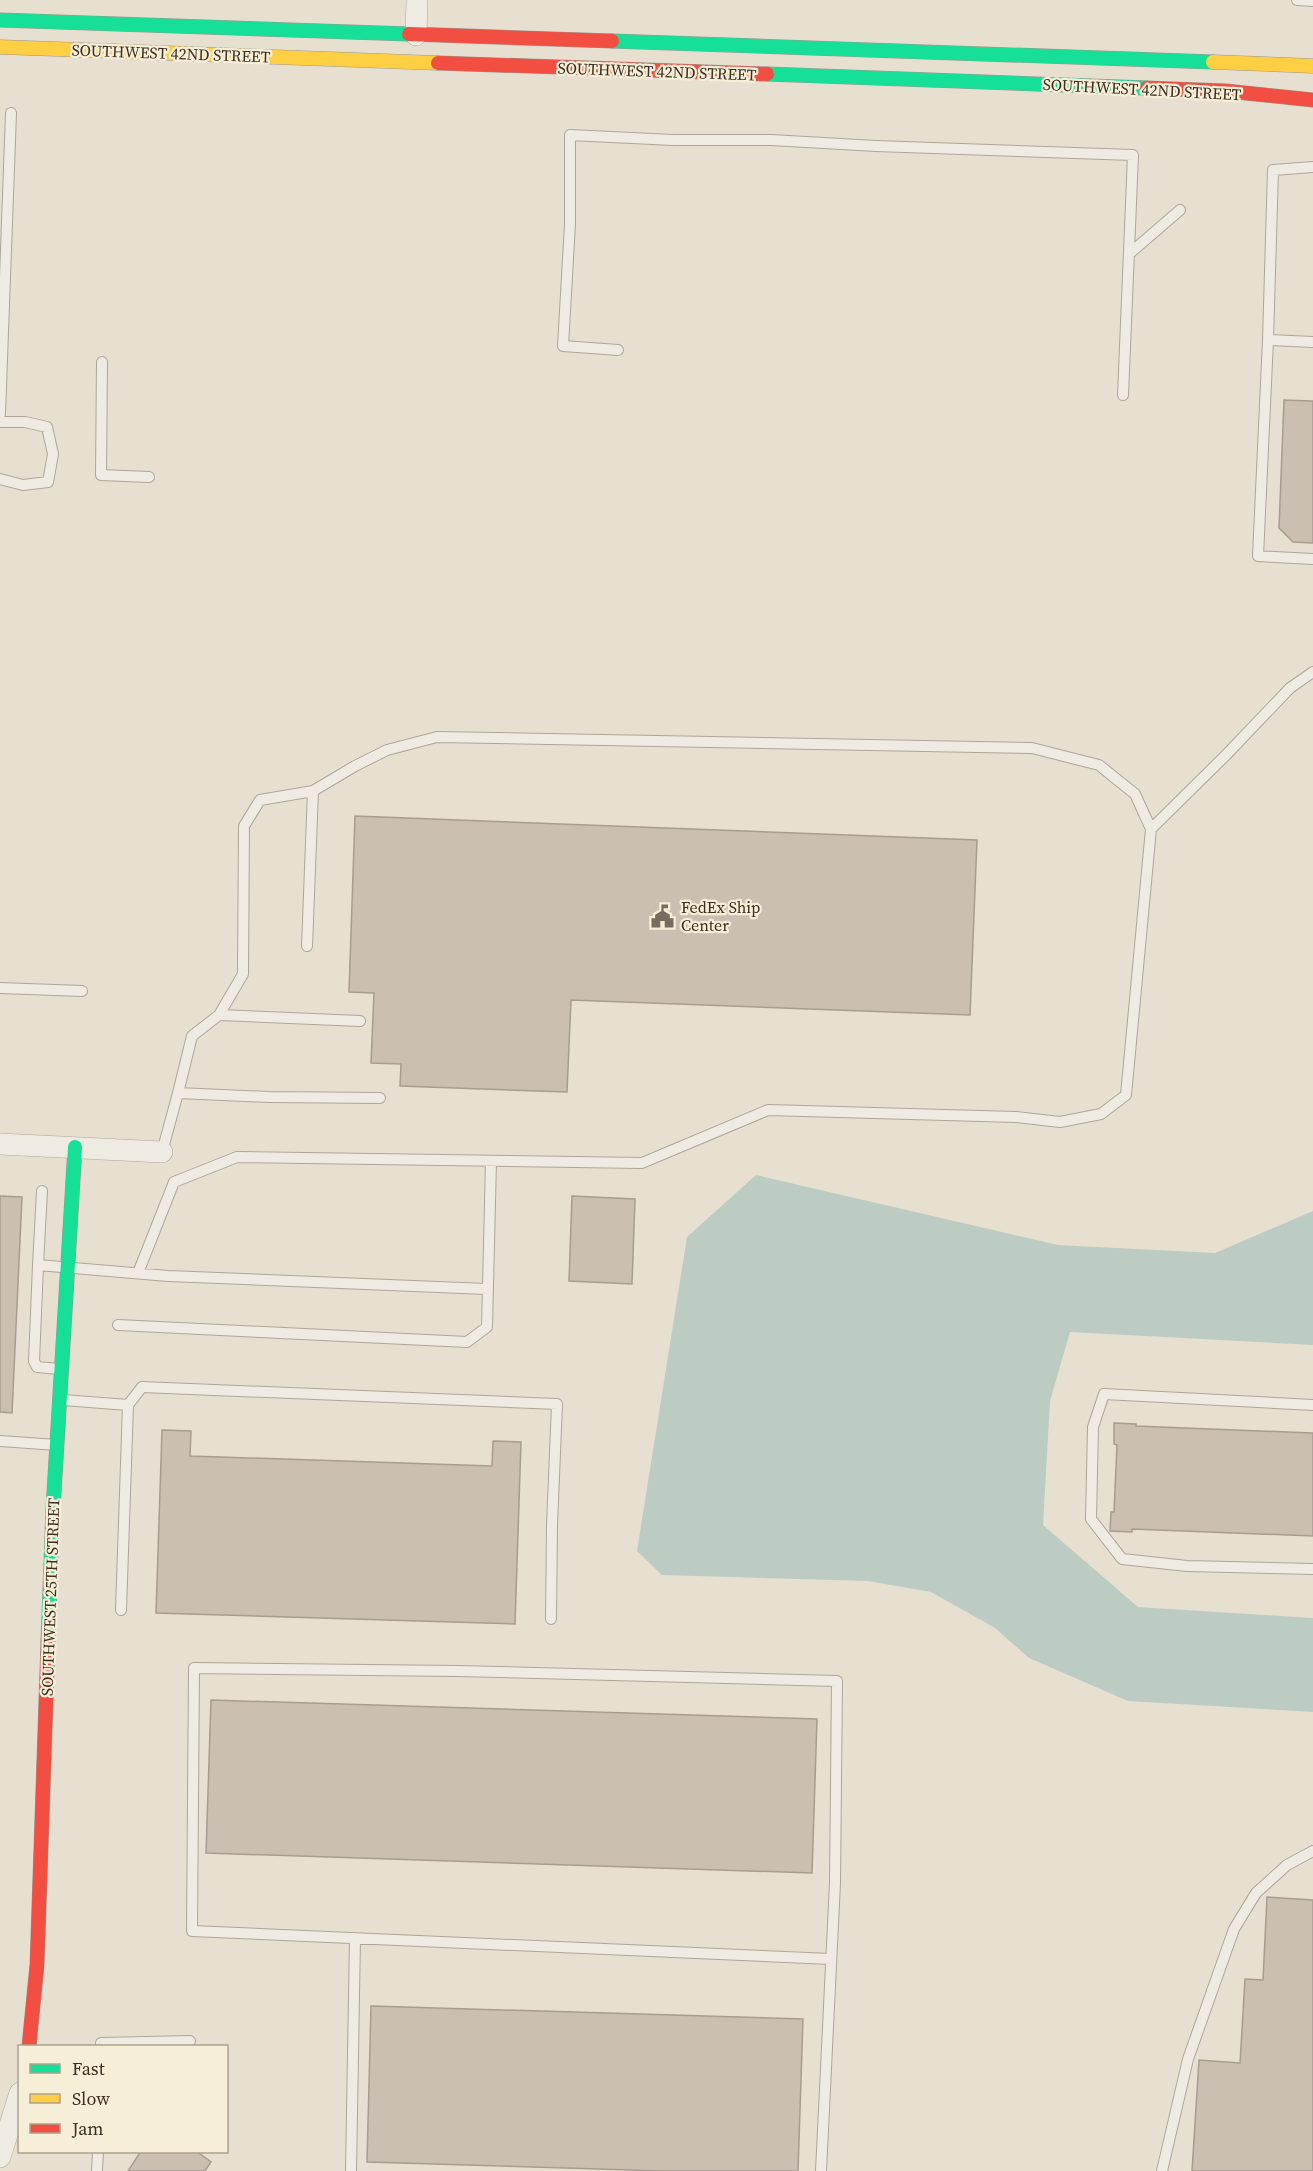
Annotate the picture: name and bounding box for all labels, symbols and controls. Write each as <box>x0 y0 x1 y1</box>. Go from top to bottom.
street label: SOUTHWEST 42ND STREET <box>71 39 271 67</box>
street label: SOUTHWEST 42ND STREET <box>557 57 757 85</box>
street label: SOUTHWEST 42ND STREET <box>1042 73 1242 105</box>
place label: FedEx Ship Center <box>681 896 760 936</box>
public building icon: FedEx Ship Center <box>650 903 676 929</box>
street label: SOUTHWEST 25TH STREET <box>36 1497 64 1696</box>
legend <box>18 2045 228 2153</box>
text: Fast <box>72 2056 105 2081</box>
text: Slow <box>72 2086 110 2111</box>
text: Jam <box>71 2116 104 2141</box>

